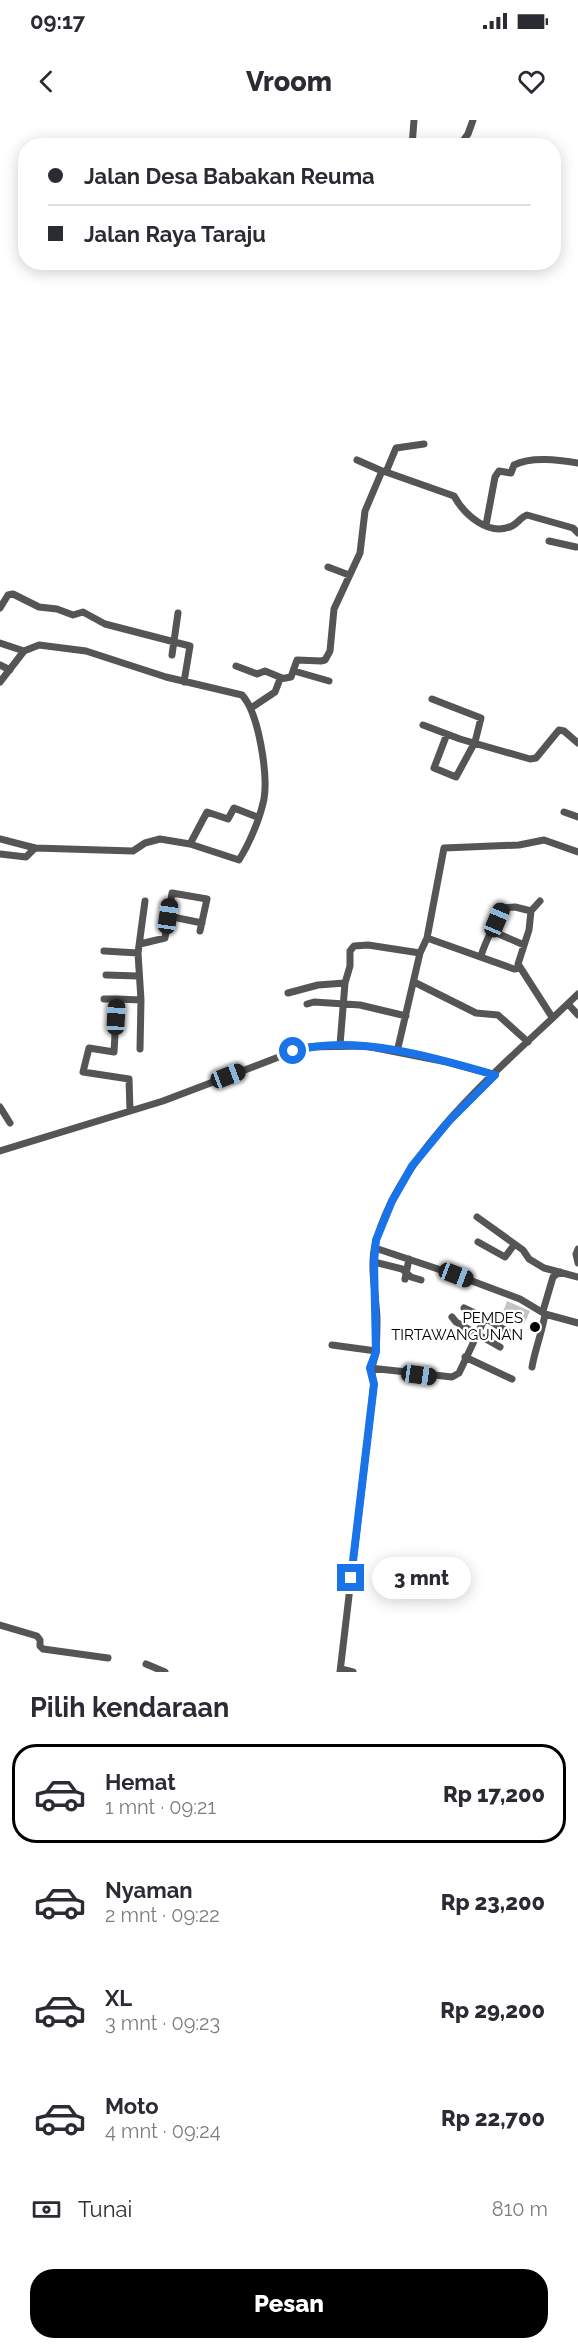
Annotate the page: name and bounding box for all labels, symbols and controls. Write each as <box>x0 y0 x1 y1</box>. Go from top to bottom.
text: 09:17 <box>30 8 85 34</box>
icon: back <box>30 65 63 98</box>
icon: heart <box>515 65 548 98</box>
text: Vroom <box>246 66 332 97</box>
text: Jalan Desa Babakan Reuma <box>84 163 375 189</box>
text: Jalan Raya Taraju <box>84 221 266 247</box>
car <box>157 897 179 935</box>
car <box>482 900 512 940</box>
car <box>106 999 126 1035</box>
route start <box>279 1037 306 1064</box>
car <box>208 1061 248 1091</box>
car <box>436 1260 476 1290</box>
place label: PEMDES TIRTAWANGUNAN <box>391 1309 523 1344</box>
marker: PEMDES TIRTAWANGUNAN <box>528 1320 542 1334</box>
car <box>400 1364 438 1386</box>
callout: 3 mnt <box>372 1557 471 1599</box>
route end <box>337 1564 364 1591</box>
text: 3 mnt <box>394 1566 449 1590</box>
text: Pilih kendaraan <box>30 1692 229 1723</box>
icon: car <box>33 1767 87 1821</box>
text: Hemat <box>105 1769 176 1795</box>
text: Rp 17,200 <box>443 1781 545 1807</box>
text: 1 mnt · 09:21 <box>105 1795 216 1819</box>
icon: car <box>33 1875 87 1929</box>
text: Nyaman <box>105 1877 193 1903</box>
text: Rp 23,200 <box>441 1889 545 1915</box>
text: 2 mnt · 09:22 <box>105 1903 220 1927</box>
icon: car <box>33 1983 87 2037</box>
text: XL <box>105 1985 132 2011</box>
text: Rp 29,200 <box>440 1997 545 2023</box>
text: 3 mnt · 09:23 <box>105 2011 220 2035</box>
icon: car <box>33 2091 87 2145</box>
text: Moto <box>105 2093 159 2119</box>
text: Rp 22,700 <box>441 2105 545 2131</box>
text: 4 mnt · 09:24 <box>105 2119 221 2143</box>
icon: cash <box>30 2193 63 2226</box>
text: Tunai <box>78 2196 132 2222</box>
text: 810 m <box>492 2197 548 2221</box>
button: Pesan <box>30 2269 548 2338</box>

